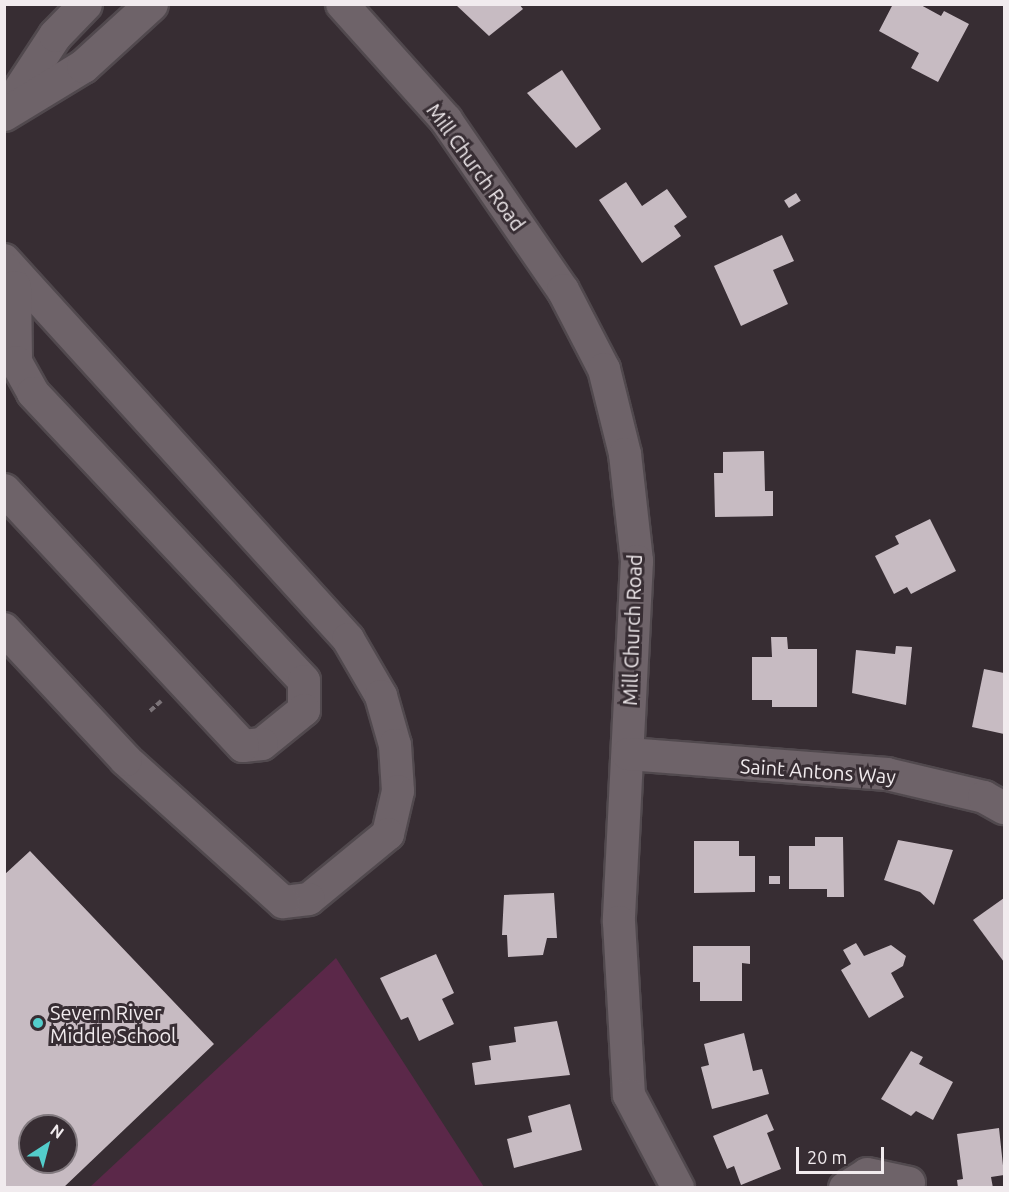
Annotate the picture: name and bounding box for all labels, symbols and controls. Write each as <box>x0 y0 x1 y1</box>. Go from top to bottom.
street label: Mill Church Road <box>422 99 530 235</box>
street label: Mill Church Road <box>617 554 647 706</box>
street label: Saint Antons Way <box>739 754 897 788</box>
place label: Severn River Middle School <box>50 1000 176 1047</box>
marker: Severn River Middle School <box>31 1016 45 1030</box>
north arrow <box>18 1114 78 1174</box>
text: N <box>47 1120 68 1142</box>
scale bar <box>799 1135 888 1173</box>
text: 20 m <box>807 1147 847 1167</box>

